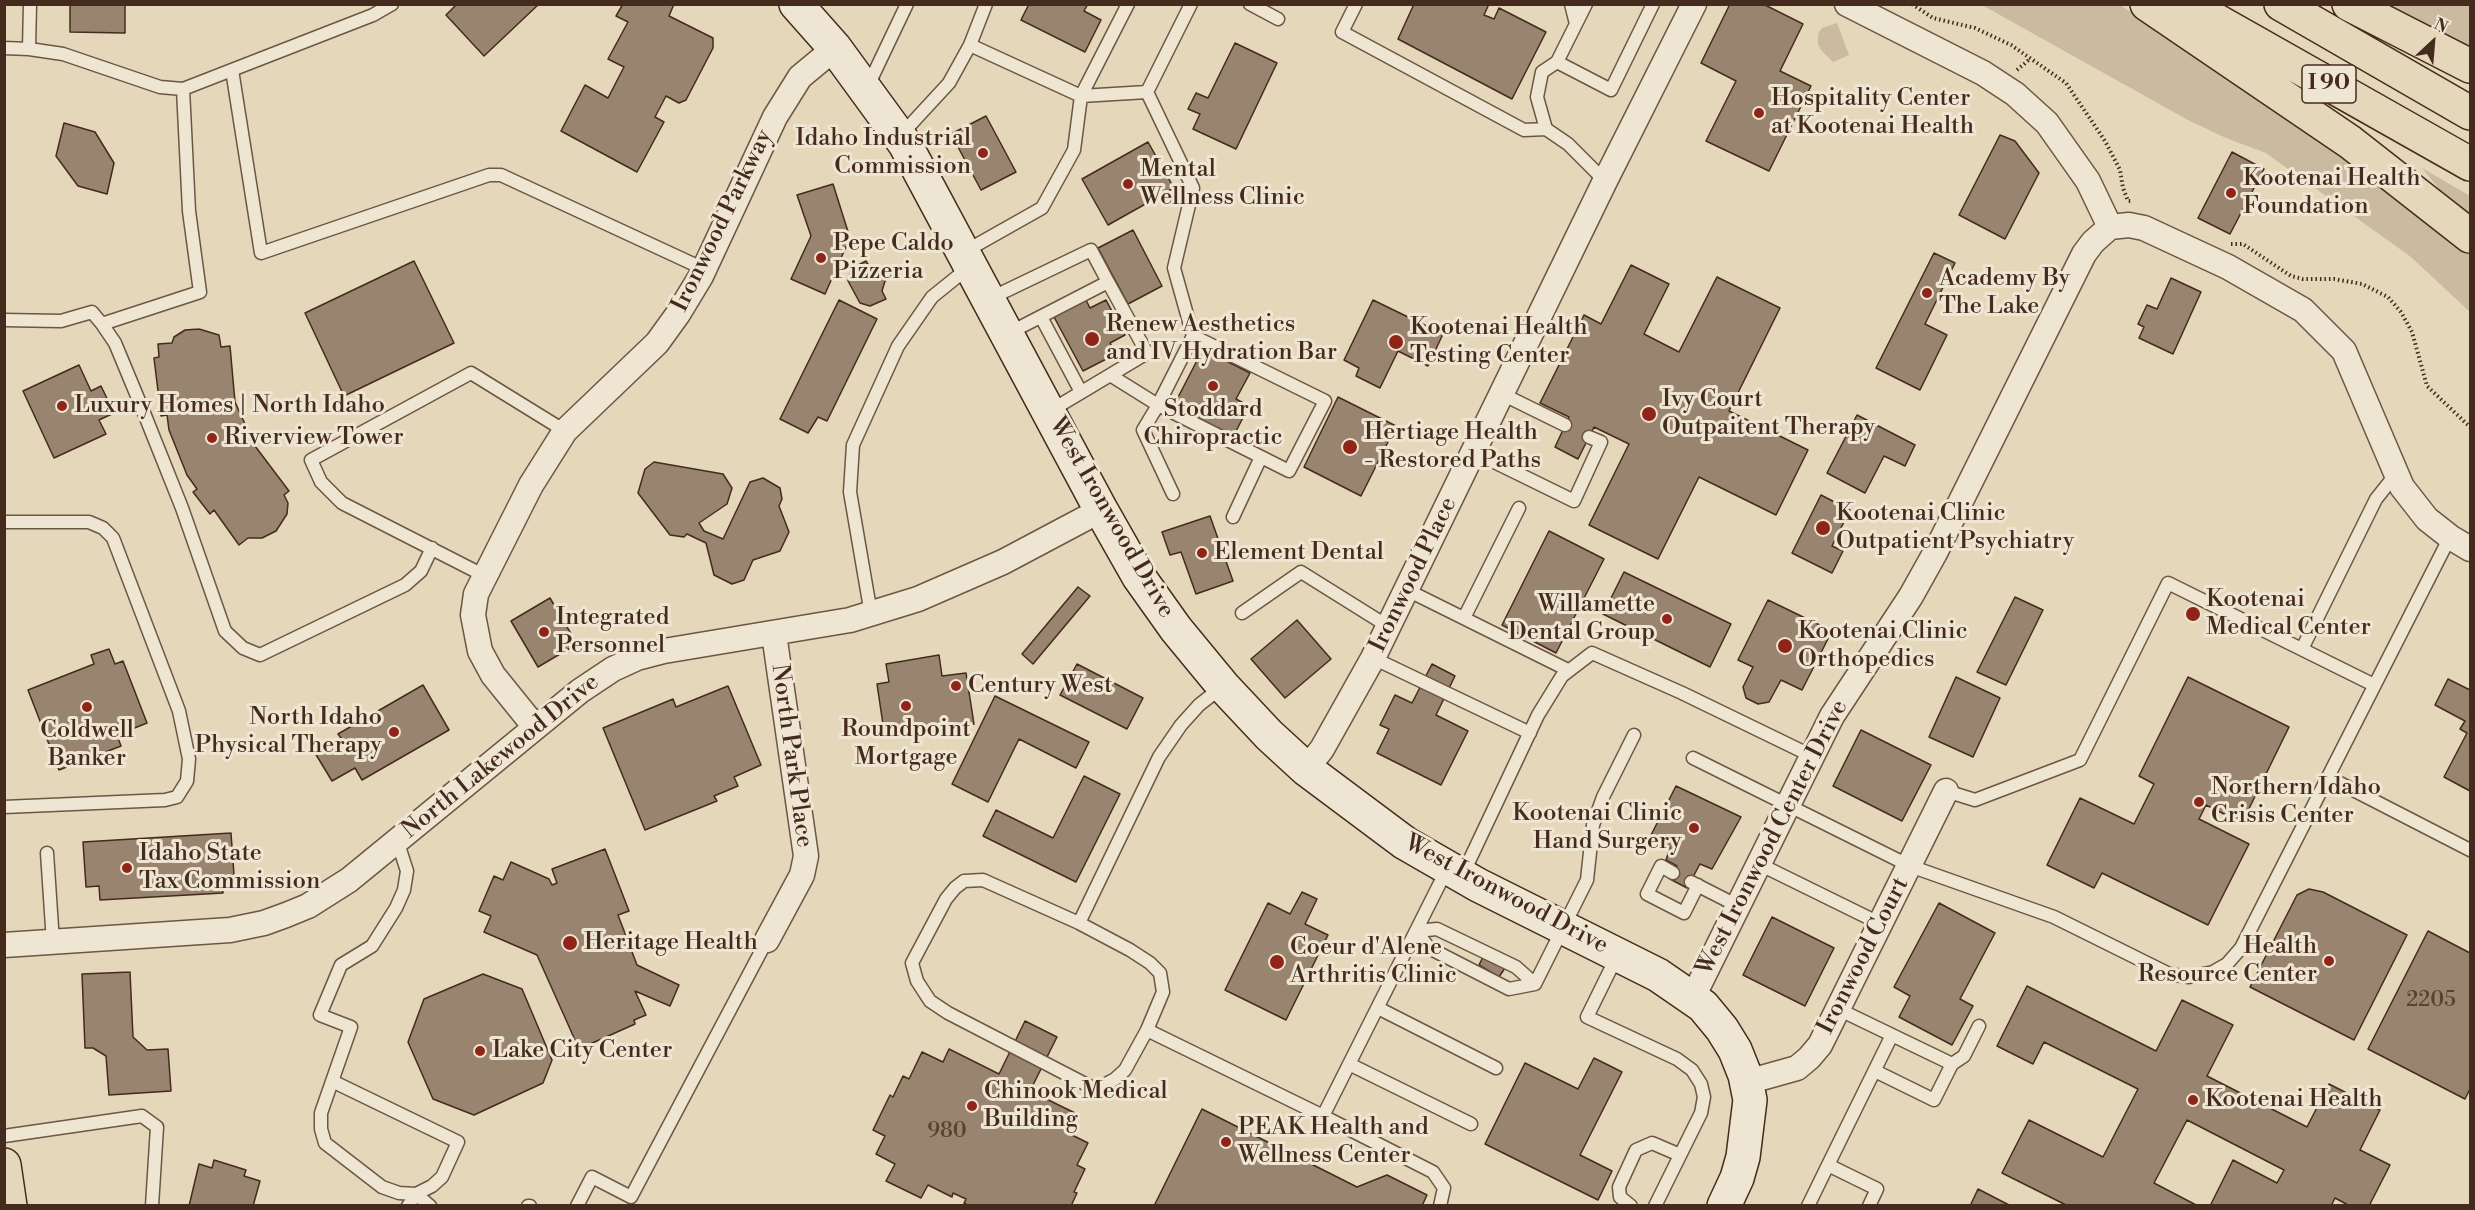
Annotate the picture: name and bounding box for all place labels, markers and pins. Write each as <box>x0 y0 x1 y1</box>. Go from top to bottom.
place label: Hospitality Center at Kootenai Health <box>1771 85 1974 141</box>
marker: Hospitality Center at Kootenai Health <box>1752 106 1766 120</box>
place label: Idaho Industrial Commission <box>795 125 971 181</box>
marker: Idaho Industrial Commission <box>976 146 990 160</box>
place label: Mental Wellness Clinic <box>1140 156 1305 212</box>
place label: Kootenai Health Foundation <box>2243 165 2421 221</box>
marker: Mental Wellness Clinic <box>1121 177 1135 191</box>
marker: Kootenai Health Foundation <box>2224 186 2238 200</box>
place label: Pepe Caldo Pizzeria <box>833 230 954 286</box>
marker: Pepe Caldo Pizzeria <box>814 251 828 265</box>
place label: Academy By The Lake <box>1939 265 2070 321</box>
marker: Academy By The Lake <box>1920 286 1934 300</box>
place label: Renew Aesthetics and IV Hydration Bar <box>1106 311 1337 367</box>
place label: Kootenai Health Testing Center <box>1410 314 1588 370</box>
marker: Renew Aesthetics and IV Hydration Bar <box>1083 330 1101 348</box>
marker: Kootenai Health Testing Center <box>1387 333 1405 351</box>
marker: Stoddard Chiropractic <box>1206 379 1220 393</box>
place label: Ivy Court Outpaitent Therapy <box>1662 386 1875 442</box>
place label: Luxury Homes | North Idaho <box>74 392 385 420</box>
place label: Stoddard Chiropractic <box>1143 396 1283 452</box>
marker: Luxury Homes | North Idaho <box>55 399 69 413</box>
marker: Ivy Court Outpaitent Therapy <box>1640 405 1658 423</box>
place label: Hertiage Health - Restored Paths <box>1364 419 1541 475</box>
place label: Riverview Tower <box>224 424 404 452</box>
marker: Riverview Tower <box>205 431 219 445</box>
marker: Hertiage Health - Restored Paths <box>1341 438 1359 456</box>
place label: Kootenai Clinic Outpatient Psychiatry <box>1836 500 2074 556</box>
marker: Kootenai Clinic Outpatient Psychiatry <box>1814 519 1832 537</box>
place label: Element Dental <box>1214 539 1384 567</box>
marker: Element Dental <box>1195 546 1209 560</box>
place label: Kootenai Medical Center <box>2206 586 2371 642</box>
place label: Willamette Dental Group <box>1508 591 1655 647</box>
place label: Integrated Personnel <box>556 604 669 660</box>
marker: Kootenai Medical Center <box>2184 605 2202 623</box>
marker: Willamette Dental Group <box>1660 612 1674 626</box>
place label: Kootenai Clinic Orthopedics <box>1798 618 1968 674</box>
marker: Integrated Personnel <box>537 625 551 639</box>
marker: Kootenai Clinic Orthopedics <box>1776 637 1794 655</box>
place label: Century West <box>968 672 1112 700</box>
marker: Century West <box>949 679 963 693</box>
marker: Roundpoint Mortgage <box>899 699 913 713</box>
marker: Coldwell Banker <box>80 700 94 714</box>
place label: North Idaho Physical Therapy <box>195 704 382 760</box>
place label: Roundpoint Mortgage <box>841 716 971 772</box>
place label: Coldwell Banker <box>40 717 134 773</box>
marker: North Idaho Physical Therapy <box>387 725 401 739</box>
place label: Northern Idaho Crisis Center <box>2211 774 2381 830</box>
marker: Northern Idaho Crisis Center <box>2192 795 2206 809</box>
place label: Kootenai Clinic Hand Surgery <box>1512 800 1682 856</box>
marker: Kootenai Clinic Hand Surgery <box>1687 821 1701 835</box>
place label: Idaho State Tax Commission <box>139 840 320 896</box>
marker: Idaho State Tax Commission <box>120 861 134 875</box>
place label: Heritage Health <box>584 929 758 957</box>
place label: Health Resource Center <box>2138 933 2317 989</box>
marker: Heritage Health <box>561 934 579 952</box>
place label: Coeur d'Alene Arthritis Clinic <box>1290 934 1457 990</box>
marker: Coeur d'Alene Arthritis Clinic <box>1268 953 1286 971</box>
marker: Health Resource Center <box>2322 954 2336 968</box>
place label: Lake City Center <box>492 1037 672 1065</box>
marker: Lake City Center <box>473 1044 487 1058</box>
place label: Chinook Medical Building <box>984 1078 1168 1134</box>
place label: Kootenai Health <box>2205 1086 2383 1114</box>
marker: Kootenai Health <box>2186 1093 2200 1107</box>
marker: Chinook Medical Building <box>965 1099 979 1113</box>
place label: PEAK Health and Wellness Center <box>1238 1114 1429 1170</box>
marker: PEAK Health and Wellness Center <box>1219 1135 1233 1149</box>

